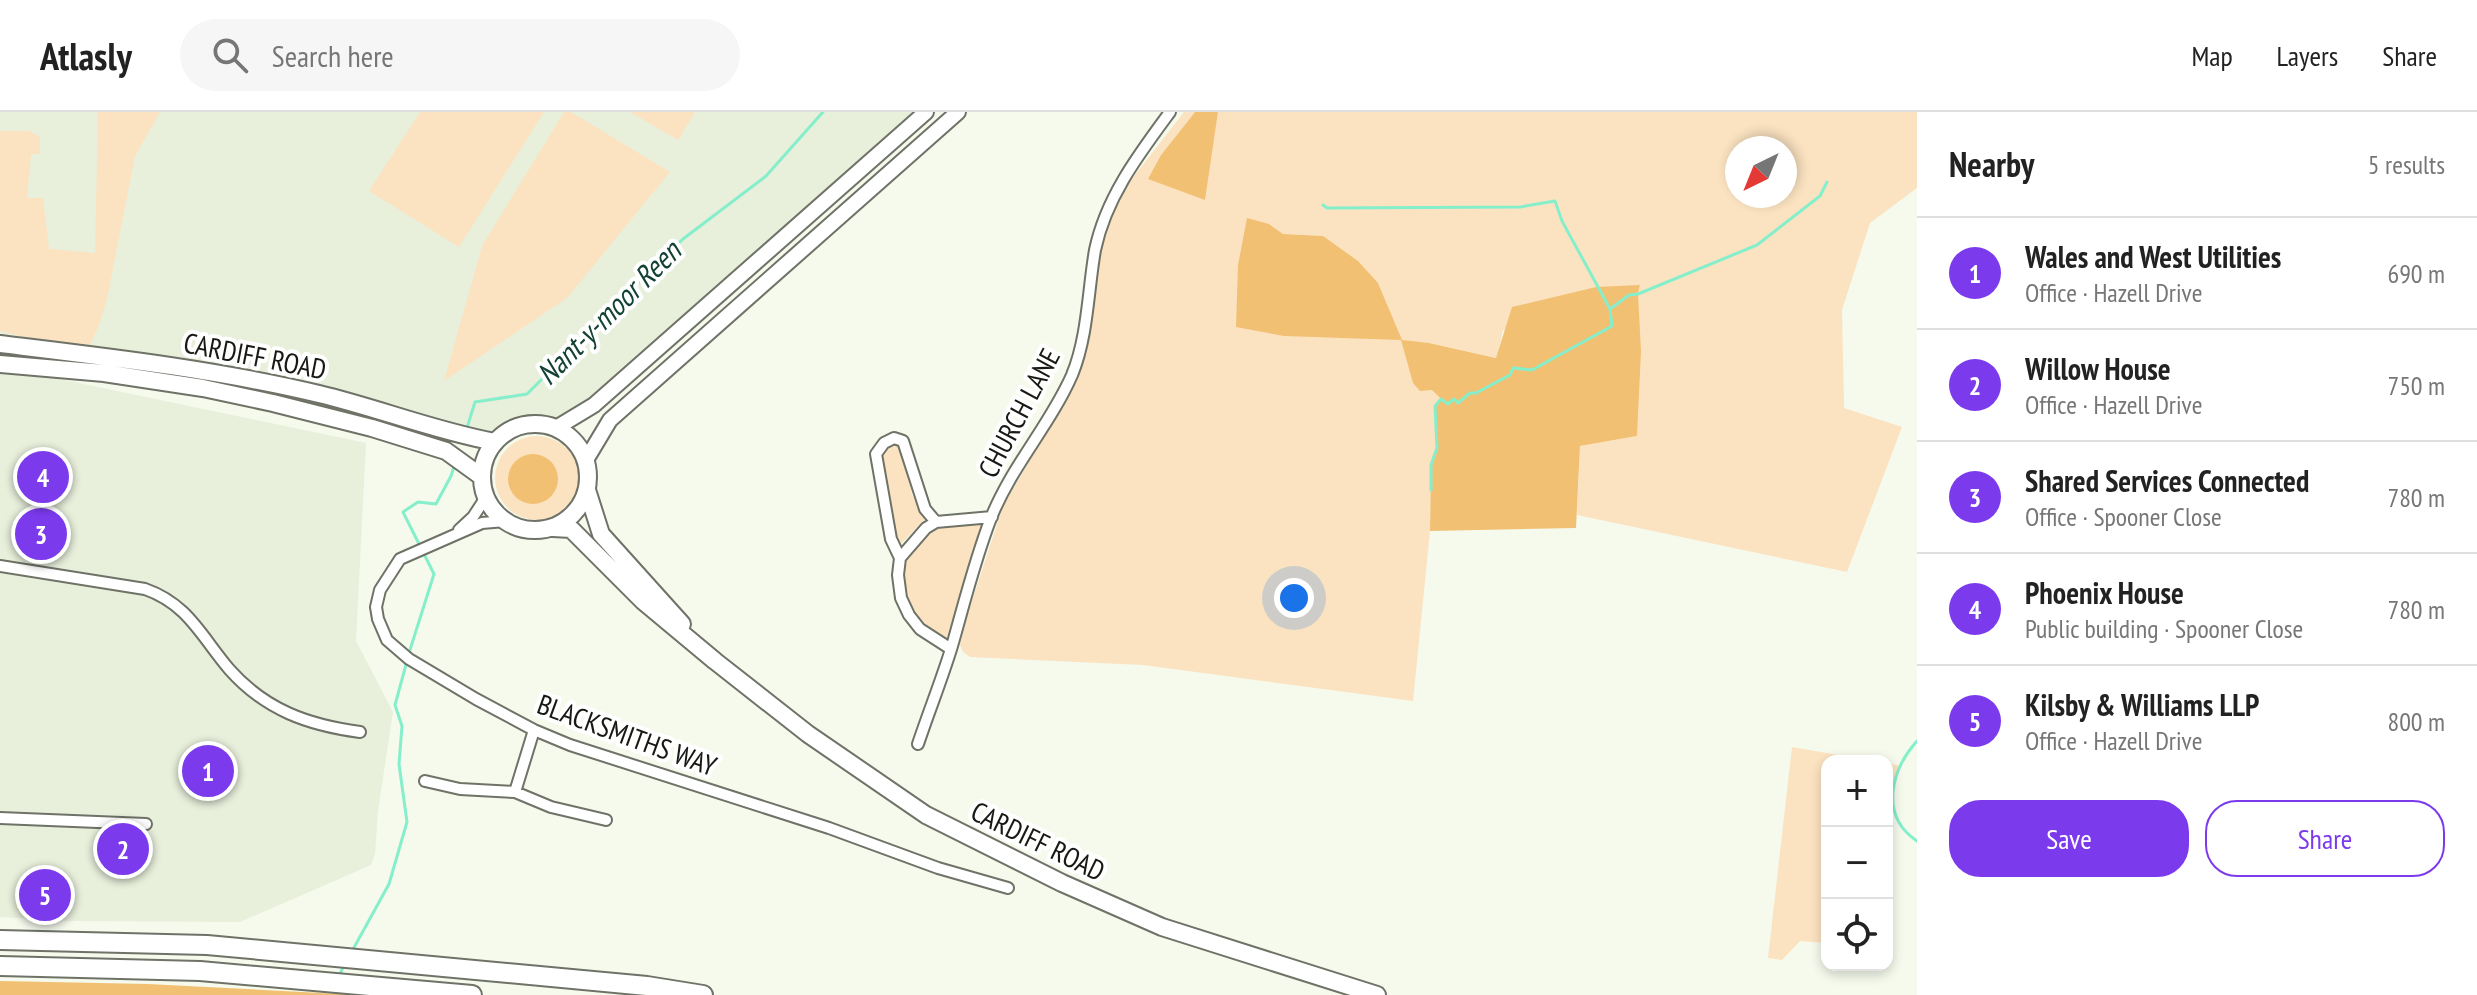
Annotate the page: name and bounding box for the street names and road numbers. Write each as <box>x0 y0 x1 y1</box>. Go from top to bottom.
street label: CARDIFF ROAD <box>181 324 330 387</box>
street label: CHURCH LANE <box>969 342 1068 484</box>
street label: BLACKSMITHS WAY <box>532 685 722 784</box>
street label: CARDIFF ROAD <box>965 792 1111 889</box>

